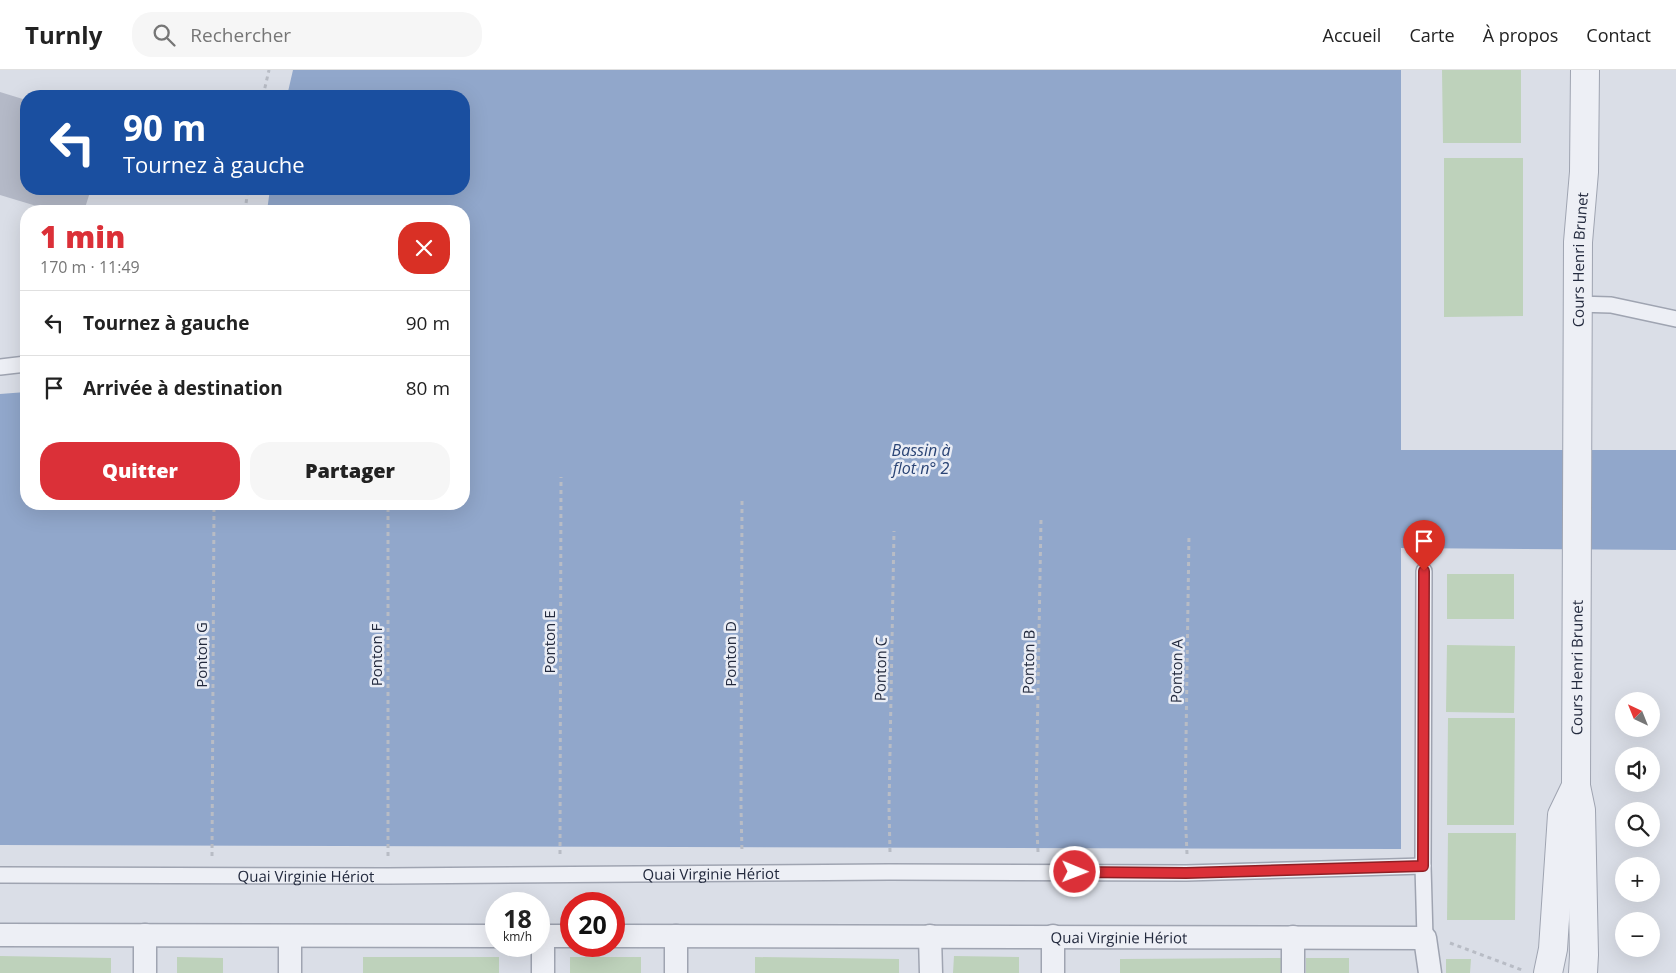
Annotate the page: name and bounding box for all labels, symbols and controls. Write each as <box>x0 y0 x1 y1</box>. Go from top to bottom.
search box <box>132 12 482 57</box>
text: Turnly <box>25 18 102 51</box>
icon: search <box>150 21 178 49</box>
text: Rechercher <box>190 22 291 48</box>
text: Accueil <box>1323 23 1381 47</box>
text: Carte <box>1409 23 1455 47</box>
text: À propos <box>1483 23 1558 47</box>
text: Contact <box>1586 23 1651 47</box>
text: 90 m <box>123 104 206 151</box>
icon: left <box>40 110 105 175</box>
text: Tournez à gauche <box>123 149 305 179</box>
street label: Cours Henri Brunet <box>1568 191 1592 327</box>
text: 1 min <box>40 216 125 257</box>
button: close <box>398 222 450 274</box>
text: 170 m · 11:49 <box>40 256 140 278</box>
icon: left <box>40 309 68 337</box>
text: Tournez à gauche <box>83 310 249 336</box>
text: 90 m <box>406 310 450 336</box>
icon: arrive <box>40 374 68 402</box>
text: Arrivée à destination <box>83 375 283 401</box>
text: 80 m <box>406 375 450 401</box>
water label: Bassin à flot n° 2 <box>891 439 950 479</box>
button: Quitter <box>40 442 240 500</box>
button: Partager <box>250 442 450 500</box>
pin <box>1403 520 1445 571</box>
icon: arrive <box>1410 527 1438 555</box>
street label: Cours Henri Brunet <box>1566 600 1587 735</box>
street label: Ponton E <box>539 610 559 674</box>
street label: Ponton D <box>720 621 740 687</box>
street label: Ponton G <box>191 622 211 688</box>
street label: Ponton F <box>366 624 386 686</box>
street label: Ponton B <box>1017 630 1039 694</box>
street label: Ponton C <box>869 637 891 701</box>
street label: Ponton A <box>1165 638 1187 703</box>
north arrow <box>1615 692 1660 738</box>
map controls <box>1615 692 1660 957</box>
button: sound <box>1615 747 1660 792</box>
button: search <box>1615 802 1660 847</box>
position arrow <box>1048 845 1100 897</box>
button: + <box>1615 857 1660 902</box>
street label: Quai Virginie Hériot <box>642 863 780 884</box>
street label: Quai Virginie Hériot <box>238 866 374 886</box>
speed limit sign: 20 <box>560 892 625 957</box>
text: 18 <box>503 901 532 935</box>
button: − <box>1615 912 1660 957</box>
street label: Quai Virginie Hériot <box>1051 927 1187 947</box>
text: km/h <box>503 928 532 945</box>

